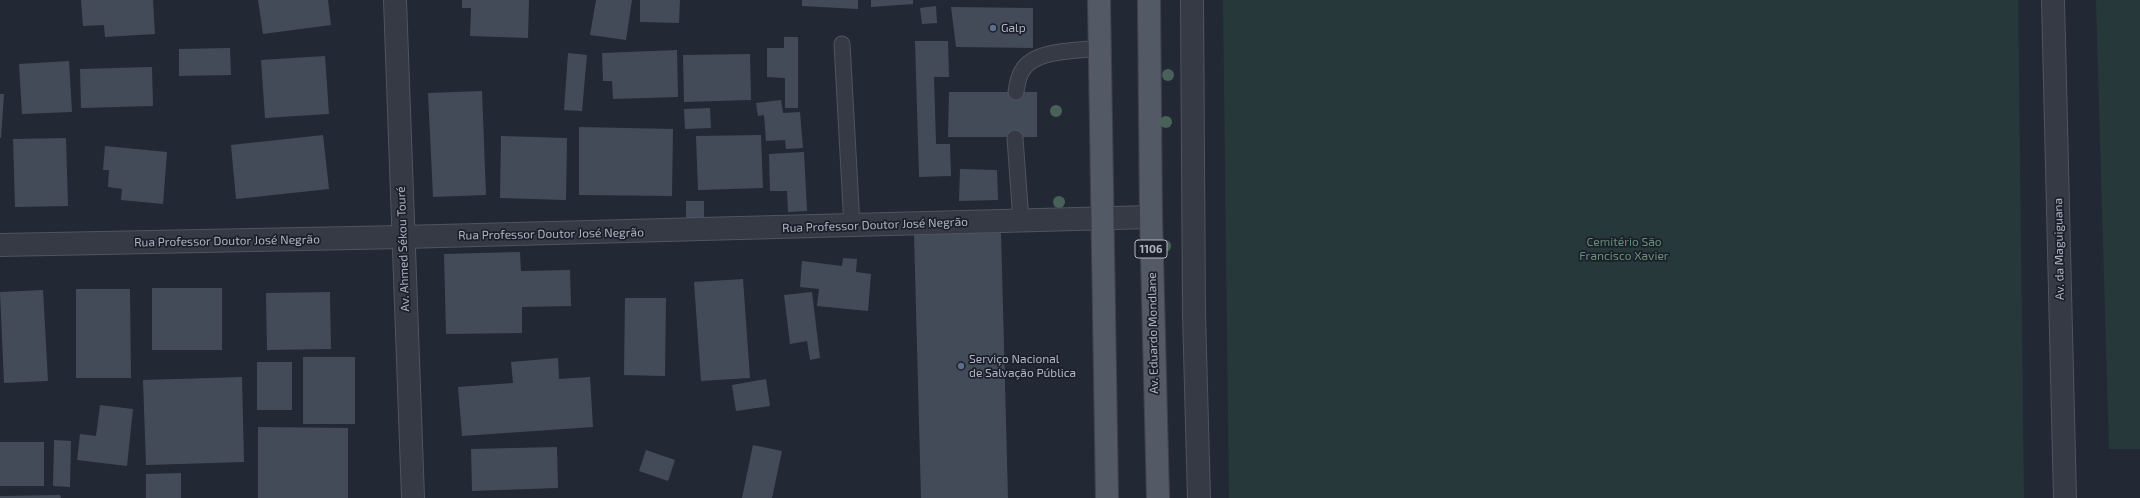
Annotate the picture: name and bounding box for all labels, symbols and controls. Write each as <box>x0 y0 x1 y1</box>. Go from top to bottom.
place label: Galp <box>1001 21 1026 35</box>
marker: Galp <box>988 23 998 33</box>
street label: Av. Ahmed Sékou Touré <box>394 186 412 312</box>
street label: Av. da Maguiguana <box>2051 198 2067 300</box>
street label: Rua Professor Doutor José Negrão <box>782 215 968 235</box>
street label: Rua Professor Doutor José Negrão <box>458 225 644 243</box>
street label: Rua Professor Doutor José Negrão <box>134 232 320 250</box>
park label: Cemitério São Francisco Xavier <box>1579 235 1669 263</box>
road number: 1106 <box>1135 240 1167 258</box>
street label: Av. Eduardo Mondlane <box>1145 272 1161 394</box>
place label: Serviço Nacional de Salvação Pública <box>969 352 1076 380</box>
marker: Serviço Nacional de Salvação Pública <box>956 361 966 371</box>

